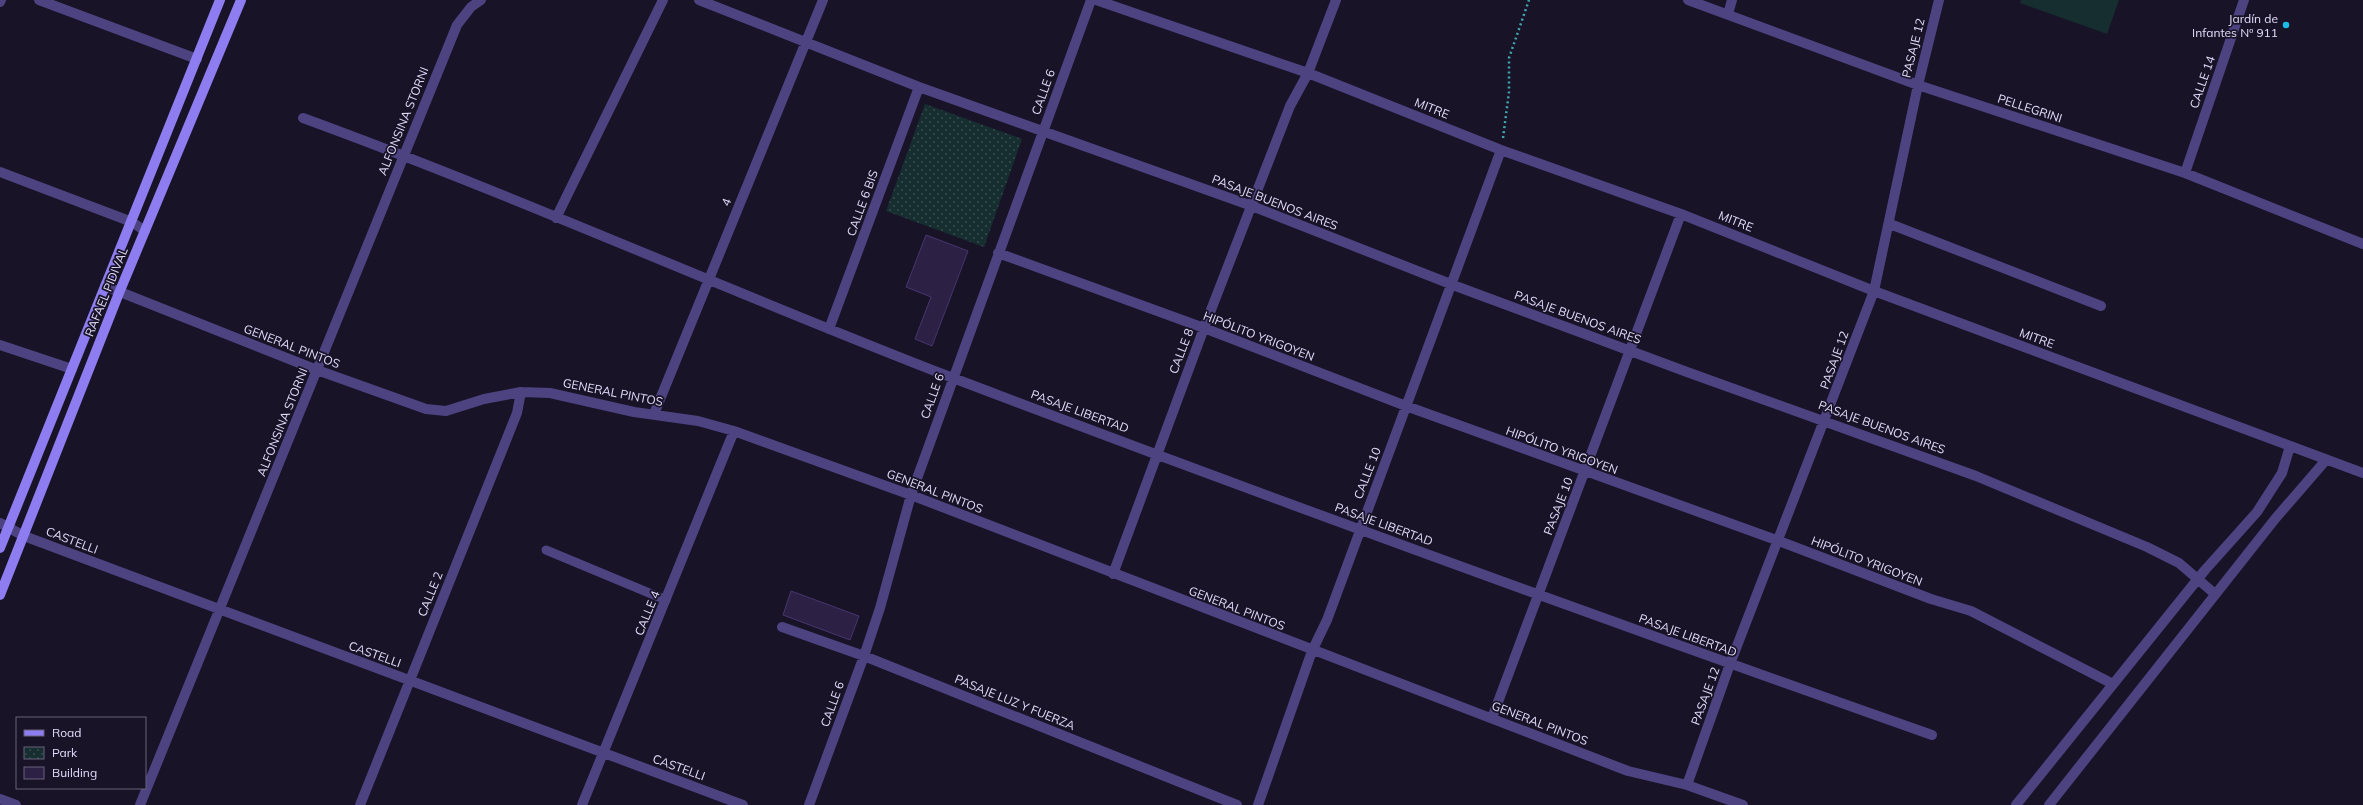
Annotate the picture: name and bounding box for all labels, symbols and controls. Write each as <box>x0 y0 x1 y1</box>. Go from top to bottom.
place label: Jardín de Infantes Nº 911 <box>2192 11 2278 40</box>
street label: PASAJE 12 <box>1898 17 1928 79</box>
marker: Jardín de Infantes Nº 911 <box>2281 20 2291 30</box>
street label: CALLE 14 <box>2186 54 2218 110</box>
street label: ALFONSINA STORNI <box>374 65 432 177</box>
street label: CALLE 6 <box>1028 67 1058 117</box>
street label: PELLEGRINI <box>1996 90 2064 126</box>
street label: MITRE <box>1412 94 1452 122</box>
street label: CALLE 6 BIS <box>843 168 881 238</box>
street label: PASAJE BUENOS AIRES <box>1210 171 1340 233</box>
street label: 4 <box>718 196 734 208</box>
street label: MITRE <box>1716 207 1756 235</box>
street label: RAFAEL PIDIVAL <box>81 245 131 339</box>
street label: PASAJE BUENOS AIRES <box>1513 287 1643 347</box>
street label: HIPÓLITO YRIGOYEN <box>1201 308 1317 364</box>
street label: GENERAL PINTOS <box>242 321 342 371</box>
street label: MITRE <box>2018 325 2056 351</box>
street label: CALLE 8 <box>1166 326 1196 376</box>
street label: PASAJE 12 <box>1817 329 1851 391</box>
street label: ALFONSINA STORNI <box>253 366 311 478</box>
street label: CALLE 6 <box>917 371 947 421</box>
street label: GENERAL PINTOS <box>562 375 664 409</box>
street label: PASAJE LIBERTAD <box>1029 386 1131 436</box>
street label: PASAJE BUENOS AIRES <box>1817 397 1947 457</box>
street label: HIPÓLITO YRIGOYEN <box>1504 423 1620 477</box>
street label: CALLE 10 <box>1350 445 1384 501</box>
street label: GENERAL PINTOS <box>885 466 985 516</box>
street label: PASAJE 10 <box>1540 475 1576 537</box>
street label: PASAJE LIBERTAD <box>1333 499 1435 549</box>
street label: CASTELLI <box>44 523 100 557</box>
street label: HIPÓLITO YRIGOYEN <box>1809 533 1925 589</box>
street label: CALLE 2 <box>414 569 446 619</box>
street label: GENERAL PINTOS <box>1187 583 1287 633</box>
street label: CALLE 4 <box>631 588 663 638</box>
street label: PASAJE LIBERTAD <box>1637 610 1739 660</box>
street label: CASTELLI <box>347 638 403 670</box>
street label: PASAJE 12 <box>1688 665 1722 727</box>
street label: PASAJE LUZ Y FUERZA <box>953 671 1078 733</box>
street label: CALLE 6 <box>817 679 847 729</box>
street label: GENERAL PINTOS <box>1490 698 1590 748</box>
legend <box>16 717 146 789</box>
text: Road <box>52 725 81 740</box>
text: Park <box>52 745 78 760</box>
street label: CASTELLI <box>651 751 707 783</box>
text: Building <box>52 765 97 780</box>

